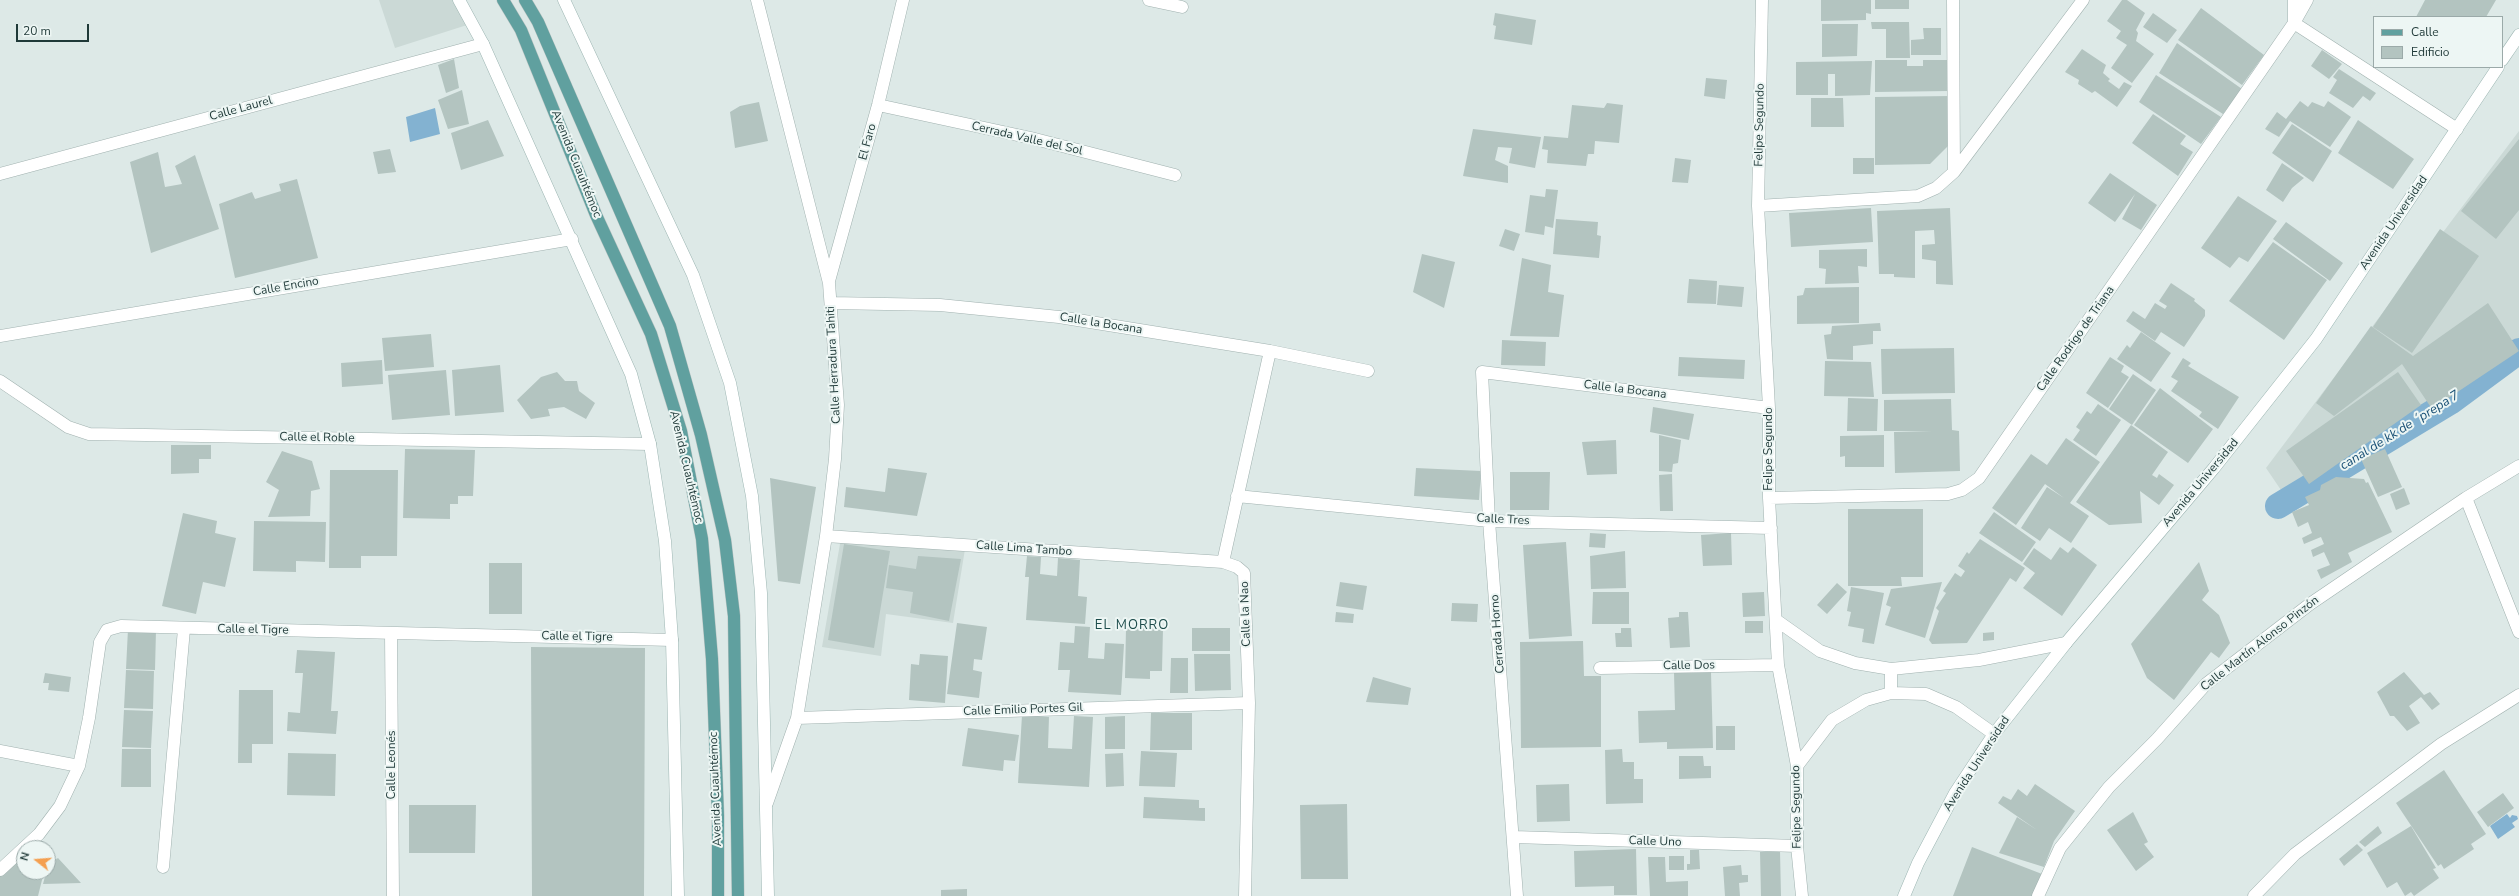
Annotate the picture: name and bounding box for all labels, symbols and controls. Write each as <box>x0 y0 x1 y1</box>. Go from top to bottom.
scale bar <box>18 16 91 42</box>
legend <box>2373 16 2503 68</box>
text: 20 m <box>23 23 51 39</box>
text: Calle <box>2411 24 2439 40</box>
text: Edificio <box>2411 44 2449 60</box>
street label: Felipe Segundo <box>1752 83 1768 167</box>
street label: Calle Laurel <box>208 94 274 124</box>
street label: Avenida Cuauhtémoc <box>548 108 604 220</box>
street label: Cerrada Valle del Sol <box>970 119 1084 159</box>
street label: El Faro <box>856 122 880 162</box>
street label: Avenida Universidad <box>2357 173 2431 273</box>
street label: Calle Encino <box>252 274 320 300</box>
street label: Calle Rodrigo de Triana <box>2034 283 2118 395</box>
street label: Calle Herradura Tahiti <box>824 306 844 424</box>
street label: Calle la Bocana <box>1059 310 1143 338</box>
street label: Calle la Bocana <box>1583 378 1667 402</box>
water label: canal de kk de ´prepa 7 <box>2338 388 2462 474</box>
street label: Felipe Segundo <box>1762 407 1776 491</box>
street label: Avenida Cuauhtémoc <box>666 410 706 524</box>
street label: Calle el Roble <box>279 430 355 446</box>
street label: Avenida Universidad <box>2160 436 2242 530</box>
street label: Calle Tres <box>1476 511 1530 529</box>
street label: Calle Lima Tambo <box>975 538 1073 560</box>
street label: Calle la Nao <box>1238 581 1254 647</box>
street label: Calle Martín Alonso Pinzón <box>2198 593 2322 695</box>
street label: Cerrada Horno <box>1488 594 1508 674</box>
district label: EL MORRO <box>1095 618 1169 634</box>
street label: Calle el Tigre <box>217 622 289 638</box>
street label: Calle el Tigre <box>541 629 613 645</box>
street label: Calle Dos <box>1663 658 1715 674</box>
street label: Calle Emilio Portes Gil <box>963 701 1083 719</box>
street label: Avenida Universidad <box>1941 714 2013 814</box>
street label: Calle Leonés <box>385 730 399 800</box>
street label: Avenida Cuauhtémoc <box>707 732 725 846</box>
street label: Felipe Segundo <box>1789 765 1805 849</box>
street label: Calle Uno <box>1628 834 1682 850</box>
north arrow <box>16 840 56 880</box>
text: N <box>17 851 33 863</box>

